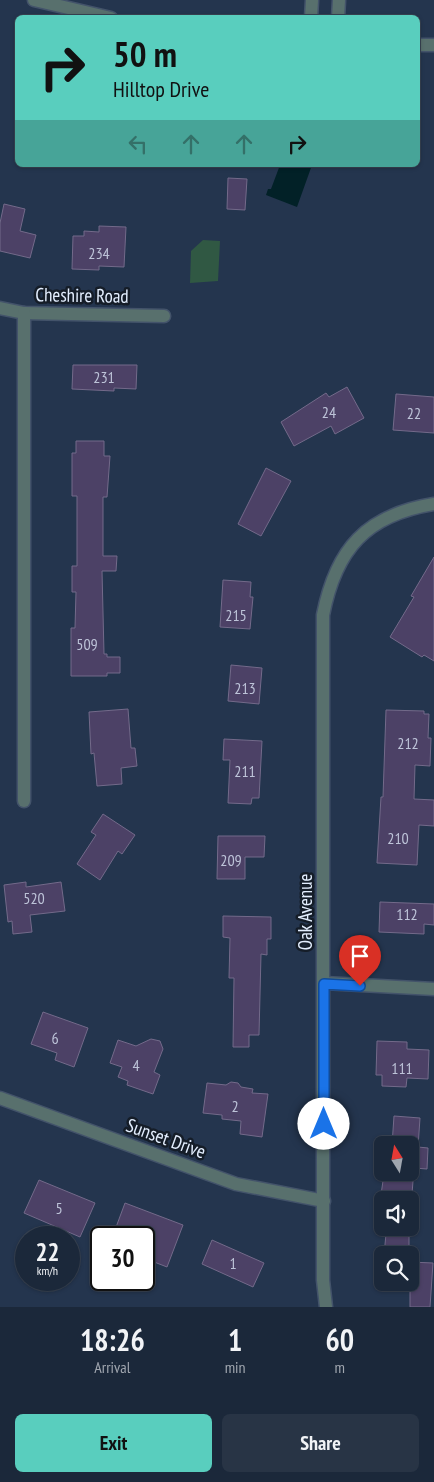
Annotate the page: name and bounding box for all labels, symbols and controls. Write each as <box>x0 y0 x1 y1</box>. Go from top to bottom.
text: 50 m <box>113 31 177 77</box>
icon: right <box>30 35 95 100</box>
text: Hilltop Drive <box>113 75 209 103</box>
icon: left <box>124 130 152 158</box>
icon: ahead <box>177 130 205 158</box>
icon: ahead <box>230 130 258 158</box>
icon: right <box>283 130 311 158</box>
house number: 234 <box>88 243 110 263</box>
street label: Cheshire Road <box>35 282 129 308</box>
house number: 231 <box>93 367 115 387</box>
house number: 24 <box>322 402 336 422</box>
house number: 22 <box>407 403 421 423</box>
house number: 215 <box>225 605 247 625</box>
house number: 509 <box>76 634 98 654</box>
house number: 213 <box>234 678 256 698</box>
house number: 212 <box>397 733 419 753</box>
house number: 211 <box>234 761 256 781</box>
house number: 210 <box>387 828 409 848</box>
house number: 209 <box>220 850 242 870</box>
street label: Oak Avenue <box>293 874 317 950</box>
house number: 520 <box>23 888 45 908</box>
house number: 112 <box>396 904 418 924</box>
pin <box>339 935 381 986</box>
icon: arrive <box>346 942 374 970</box>
house number: 6 <box>51 1028 59 1048</box>
house number: 4 <box>132 1055 140 1075</box>
house number: 111 <box>391 1058 413 1078</box>
house number: 2 <box>231 1096 239 1116</box>
position arrow <box>297 1097 349 1149</box>
street label: Sunset Drive <box>123 1113 209 1163</box>
north arrow <box>374 1136 419 1181</box>
map controls <box>374 1136 419 1291</box>
button: sound <box>374 1191 419 1236</box>
house number: 5 <box>55 1198 63 1218</box>
speed limit sign: 30 <box>90 1226 155 1291</box>
text: 22 <box>36 1236 59 1268</box>
button: search <box>374 1246 419 1291</box>
house number: 1 <box>229 1253 237 1273</box>
text: km/h <box>37 1263 58 1278</box>
text: 18:26 <box>80 1320 145 1359</box>
text: 1 <box>228 1320 242 1359</box>
text: 60 <box>325 1320 354 1359</box>
text: Arrival <box>94 1357 130 1377</box>
text: min <box>225 1357 246 1377</box>
text: m <box>335 1357 345 1377</box>
button: Exit <box>15 1414 212 1472</box>
button: Share <box>222 1414 419 1472</box>

